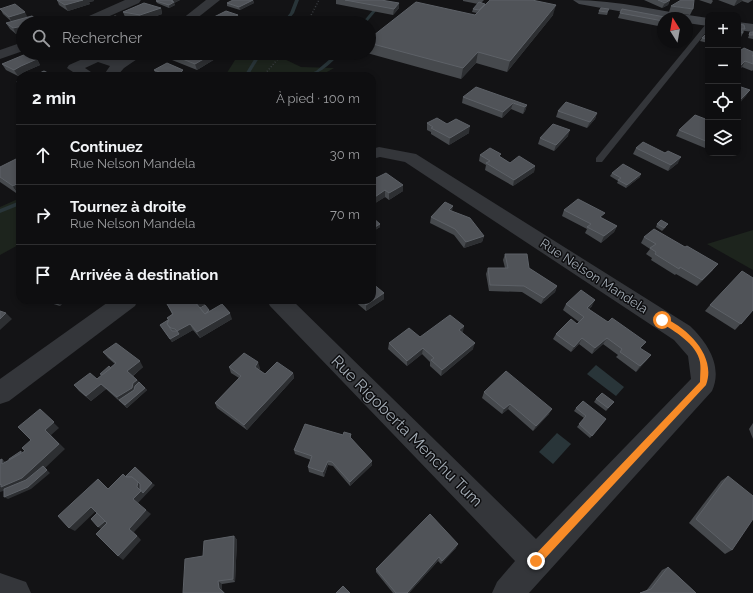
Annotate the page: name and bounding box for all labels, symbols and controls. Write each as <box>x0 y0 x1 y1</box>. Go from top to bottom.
north arrow <box>657 12 693 48</box>
map controls <box>705 12 741 156</box>
button: + <box>705 12 741 48</box>
search box <box>16 16 376 60</box>
icon: search <box>30 27 52 49</box>
text: Rechercher <box>62 29 142 47</box>
button: − <box>705 48 741 84</box>
button: locate <box>705 84 741 120</box>
text: 2 min <box>32 88 76 108</box>
text: À pied · 100 m <box>276 91 360 106</box>
button: layers <box>705 120 741 156</box>
text: Continuez <box>70 138 143 156</box>
icon: ahead <box>32 144 54 166</box>
text: 30 m <box>330 147 360 162</box>
text: Rue Nelson Mandela <box>70 156 195 171</box>
text: Tournez à droite <box>70 198 186 216</box>
icon: right <box>32 204 54 226</box>
text: 70 m <box>330 207 360 222</box>
text: Rue Nelson Mandela <box>70 216 195 231</box>
street label: Rue Nelson Mandela <box>537 236 651 316</box>
icon: arrive <box>32 264 54 286</box>
text: Arrivée à destination <box>70 266 218 284</box>
route start <box>653 311 671 329</box>
street label: Rue Rigoberta Menchu Tum <box>327 351 487 511</box>
route end <box>527 552 545 570</box>

